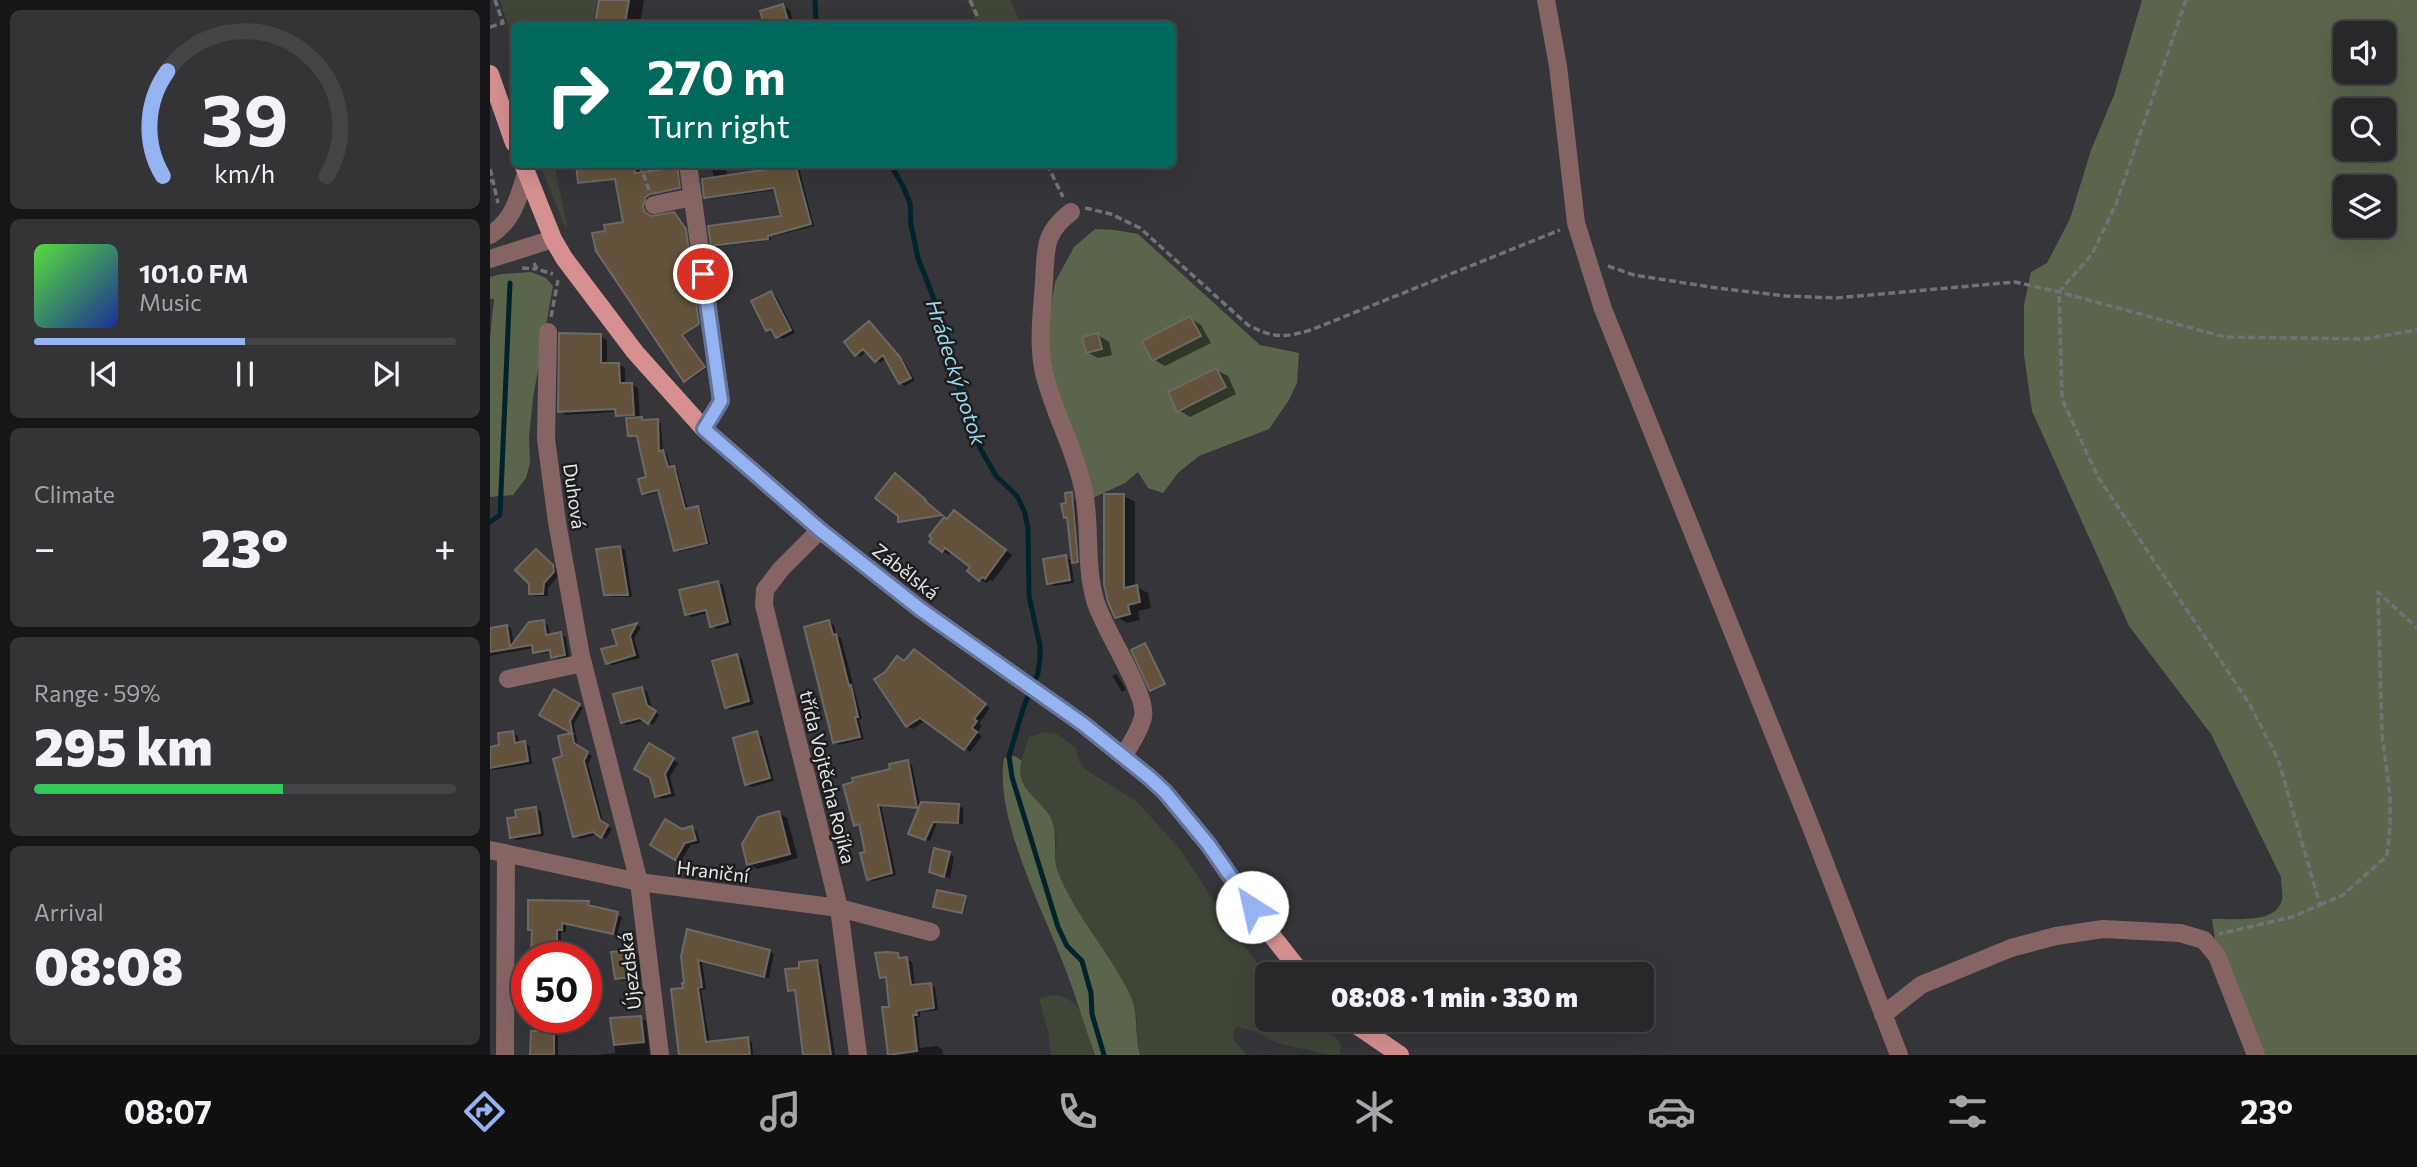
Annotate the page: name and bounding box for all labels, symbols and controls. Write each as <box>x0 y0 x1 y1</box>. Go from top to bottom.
map controls <box>2333 21 2396 238</box>
button: sound <box>2333 21 2396 84</box>
text: 270 m <box>647 45 786 105</box>
icon: right <box>532 49 623 140</box>
text: 39 <box>201 72 289 161</box>
button: search <box>2333 98 2396 161</box>
text: Turn right <box>647 105 790 145</box>
text: km/h <box>215 157 275 187</box>
button: layers <box>2333 175 2396 238</box>
pin <box>673 244 733 304</box>
icon: arrive <box>684 255 722 293</box>
text: 101.0 FM <box>139 257 249 288</box>
text: Music <box>139 288 202 316</box>
water label: Hrádecký potok <box>922 296 993 449</box>
icon: previous <box>85 355 123 393</box>
icon: pause <box>226 355 264 393</box>
icon: next <box>367 355 405 393</box>
street label: Duhová <box>559 462 591 530</box>
text: Climate <box>34 480 115 508</box>
text: 23° <box>201 514 288 578</box>
text: − <box>34 523 56 570</box>
text: + <box>434 523 456 570</box>
street label: Zábělská <box>868 538 944 604</box>
text: Range · 59% <box>34 679 161 707</box>
street label: třída Vojtěcha Rojíka <box>795 688 861 866</box>
text: 295 km <box>34 713 213 777</box>
street label: Hraniční <box>676 855 751 887</box>
position arrow <box>1215 870 1289 944</box>
text: Arrival <box>34 898 104 926</box>
street label: Újezdská <box>612 931 645 1011</box>
text: 08:08 <box>34 932 183 996</box>
speed limit sign: 50 <box>511 942 602 1033</box>
text: 08:08 · 1 min · 330 m <box>1331 981 1578 1012</box>
icon: directions <box>460 1087 509 1136</box>
icon: music <box>756 1087 805 1136</box>
icon: phone <box>1053 1087 1102 1136</box>
icon: climate <box>1350 1087 1399 1136</box>
icon: car <box>1647 1087 1696 1136</box>
icon: filters <box>1943 1087 1992 1136</box>
text: 08:07 <box>124 1091 212 1131</box>
text: 23° <box>2240 1091 2293 1131</box>

